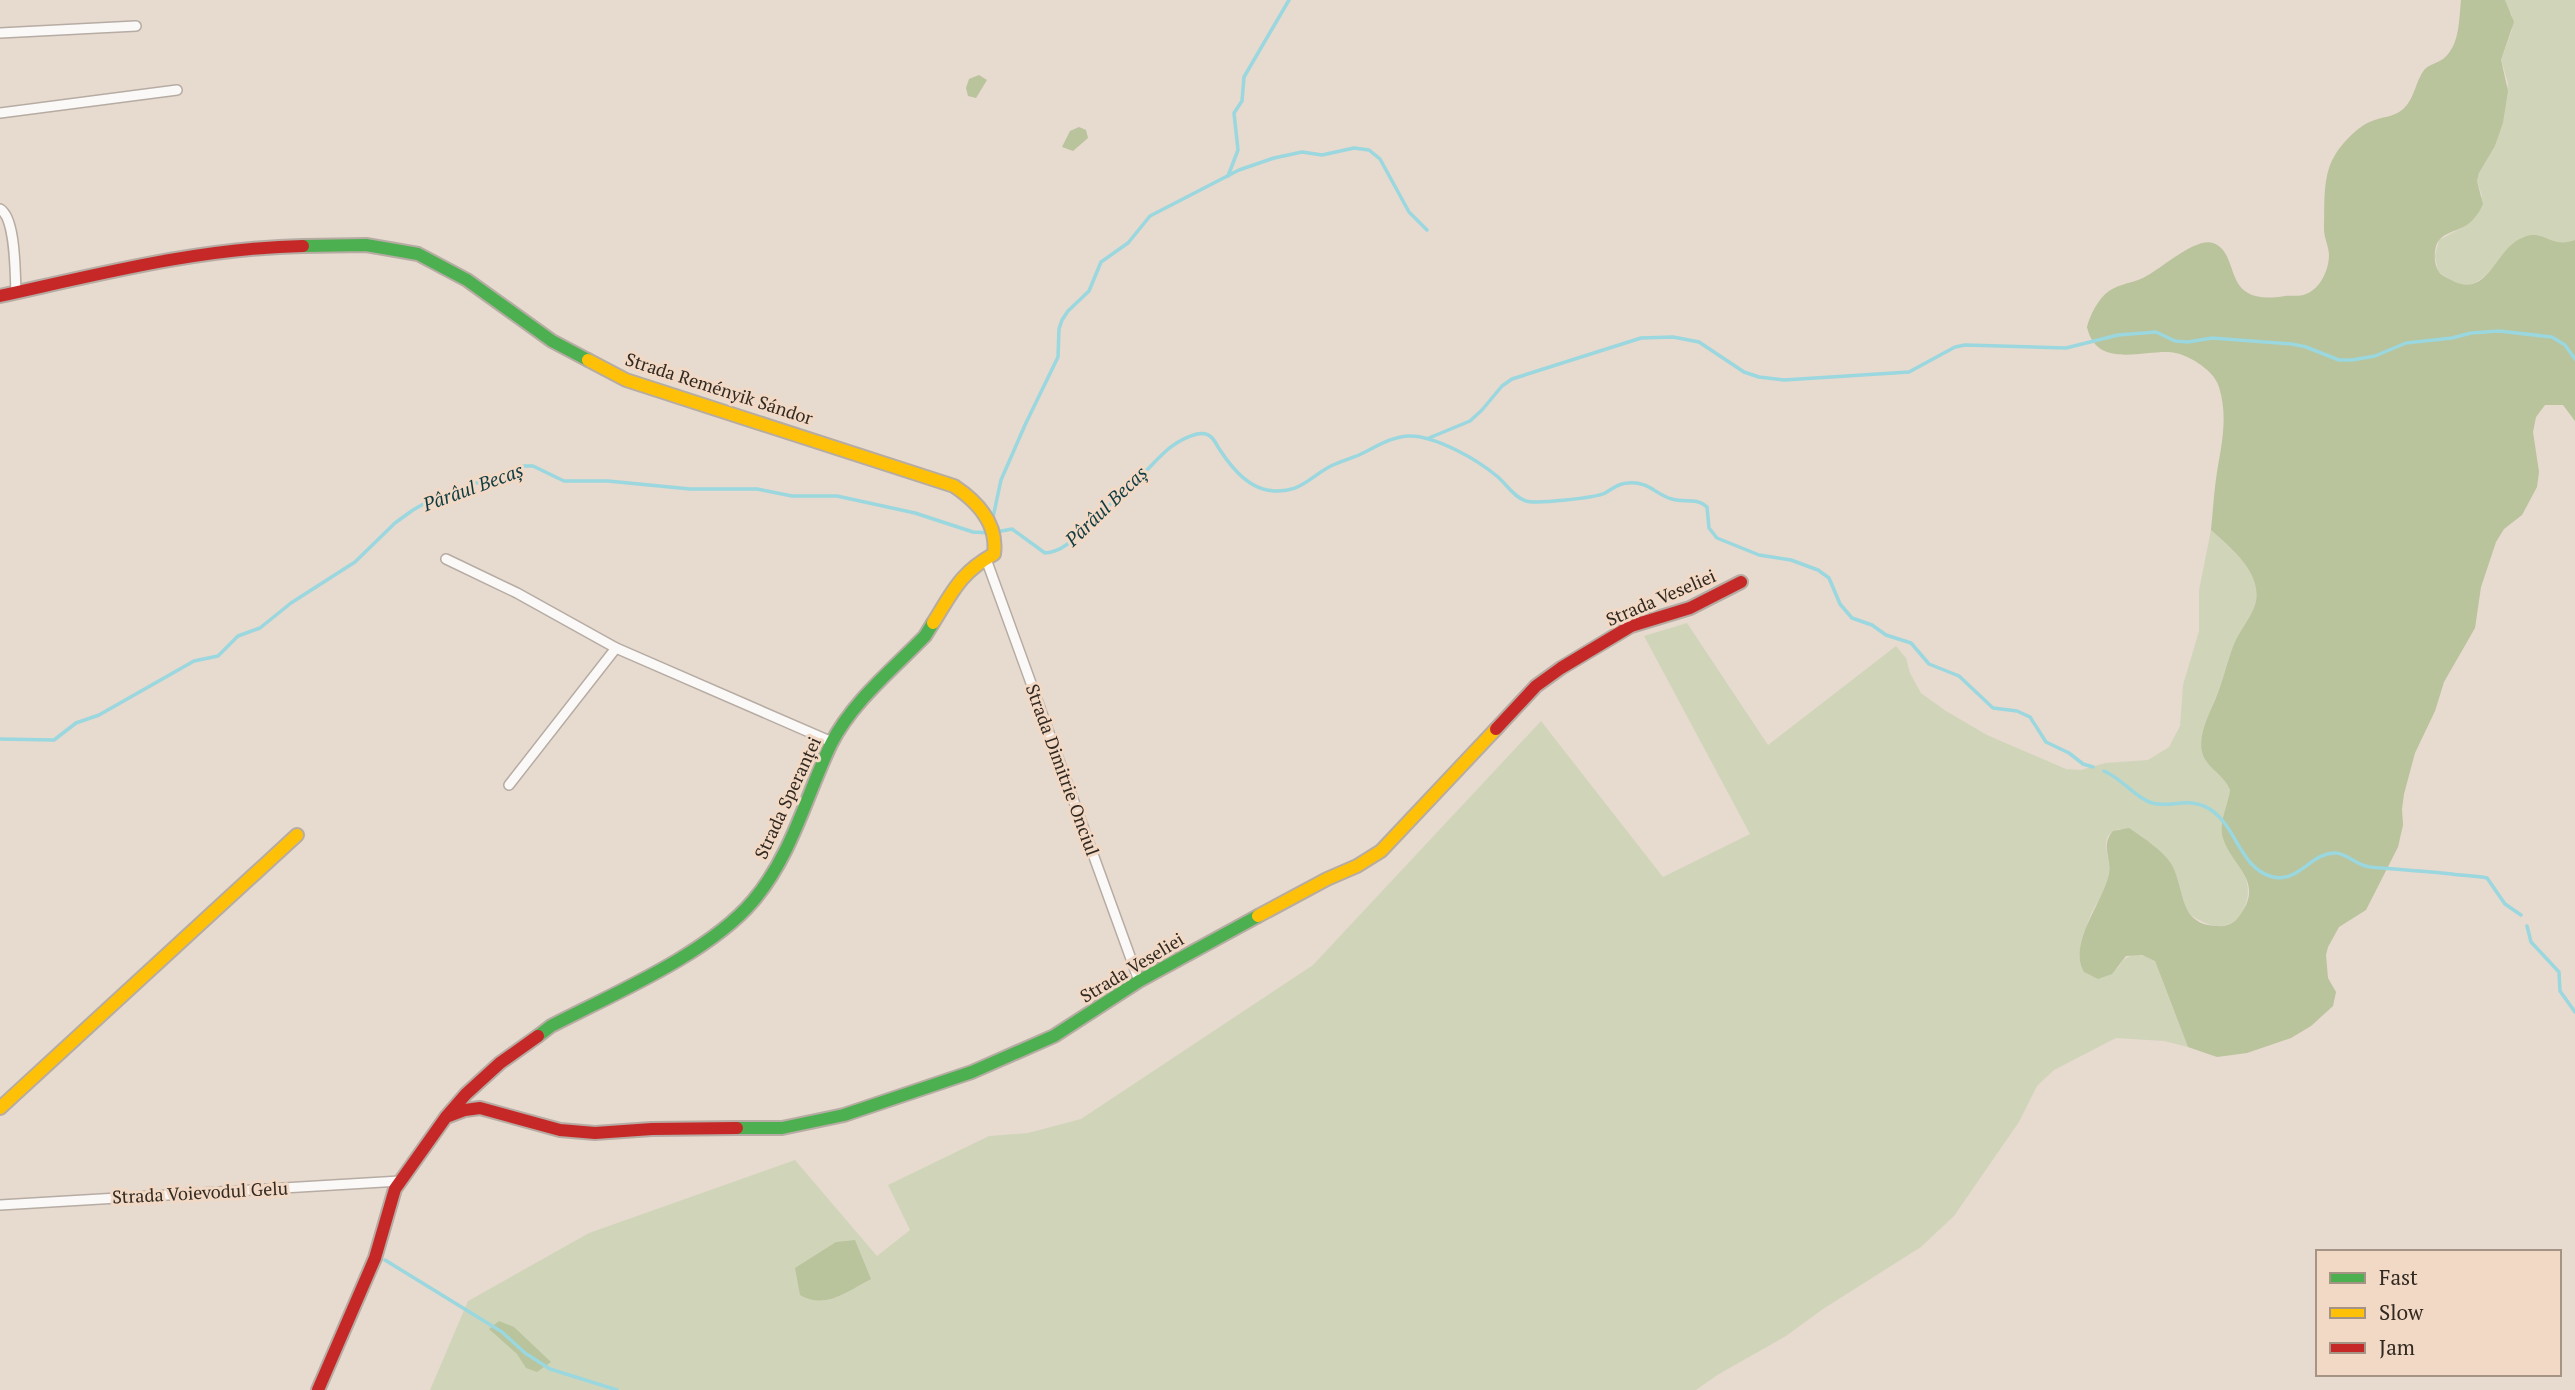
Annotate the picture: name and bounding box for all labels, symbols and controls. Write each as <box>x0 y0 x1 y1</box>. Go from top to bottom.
street label: Strada Reményik Sándor <box>623 346 816 430</box>
water label: Pârâul Becaș <box>418 457 527 517</box>
water label: Pârâul Becaș <box>1058 460 1152 552</box>
street label: Strada Veseliei <box>1602 563 1719 631</box>
street label: Strada Dimitrie Onciul <box>1021 681 1105 859</box>
street label: Strada Speranței <box>748 732 826 863</box>
street label: Strada Veseliei <box>1075 927 1188 1008</box>
street label: Strada Voievodul Gelu <box>111 1175 289 1209</box>
legend <box>2316 1250 2561 1376</box>
text: Fast <box>2379 1263 2418 1291</box>
text: Slow <box>2379 1298 2424 1326</box>
text: Jam <box>2379 1333 2415 1361</box>

